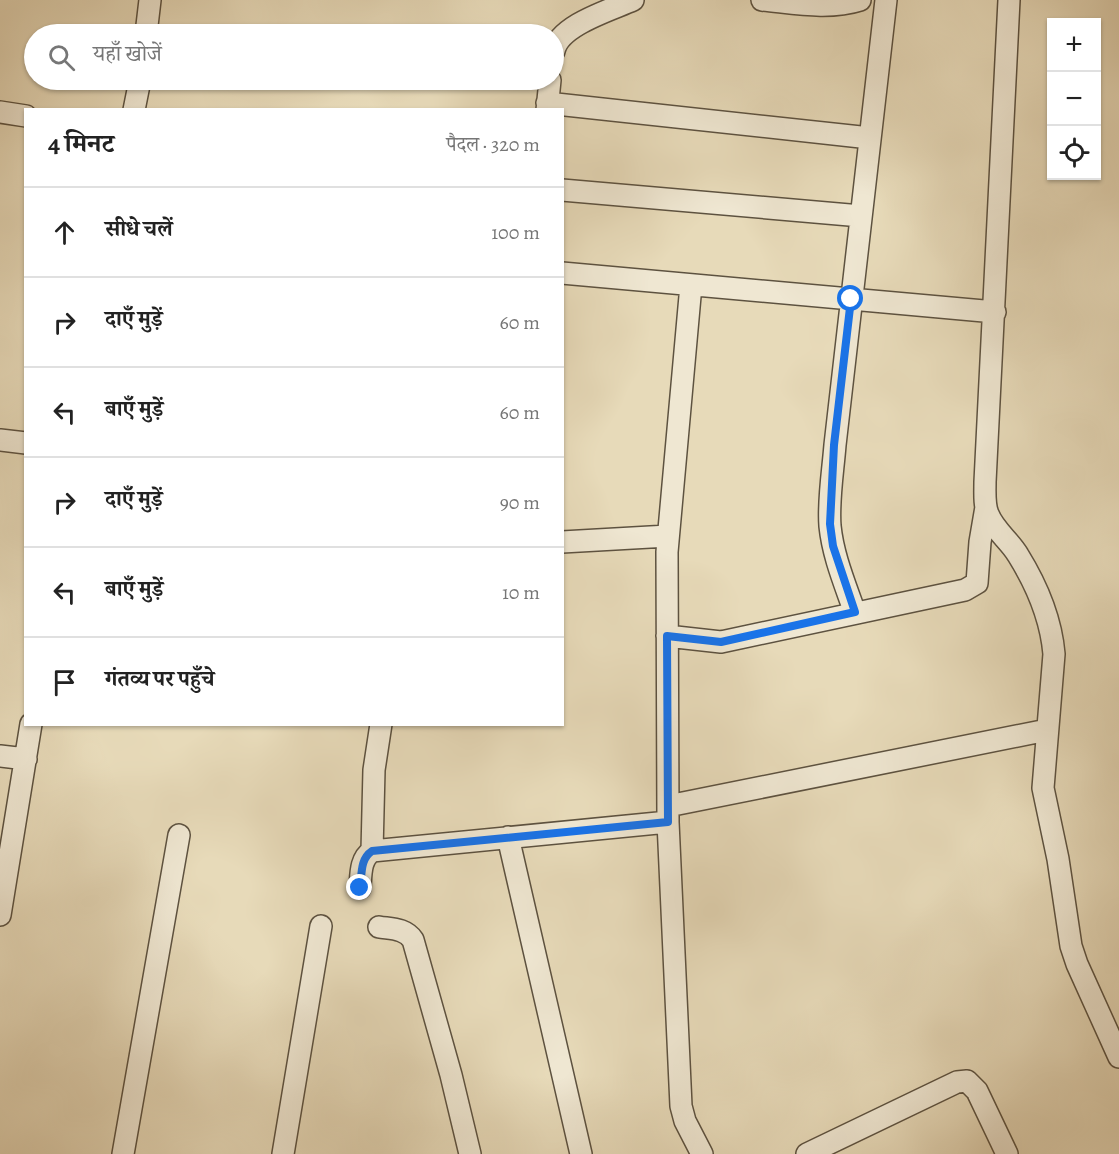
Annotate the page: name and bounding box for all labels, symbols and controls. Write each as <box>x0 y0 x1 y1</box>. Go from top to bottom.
map controls <box>1047 18 1101 180</box>
button: + <box>1047 18 1101 72</box>
search box <box>24 24 564 90</box>
text: यहाँ खोजें <box>93 39 162 69</box>
icon: search <box>45 41 78 74</box>
button: − <box>1047 72 1101 126</box>
text: 4 मिनट <box>48 126 114 161</box>
button: locate <box>1047 126 1101 180</box>
text: पैदल · 320 m <box>446 131 540 158</box>
text: सीधे चलें <box>105 214 173 244</box>
icon: ahead <box>48 216 81 249</box>
text: 100 m <box>491 219 540 246</box>
route start <box>837 285 863 311</box>
text: दाएँ मुड़ें <box>105 304 163 334</box>
icon: right <box>48 306 81 339</box>
text: 60 m <box>500 309 540 336</box>
text: बाएँ मुड़ें <box>105 394 163 424</box>
icon: left <box>48 396 81 429</box>
text: 60 m <box>500 399 540 426</box>
text: दाएँ मुड़ें <box>105 484 163 514</box>
icon: right <box>48 486 81 519</box>
text: 90 m <box>500 489 540 516</box>
text: बाएँ मुड़ें <box>105 574 163 604</box>
icon: left <box>48 576 81 609</box>
text: 10 m <box>502 579 540 606</box>
text: गंतव्य पर पहुँचे <box>105 664 214 694</box>
icon: arrive <box>48 666 81 699</box>
route end <box>346 874 372 900</box>

